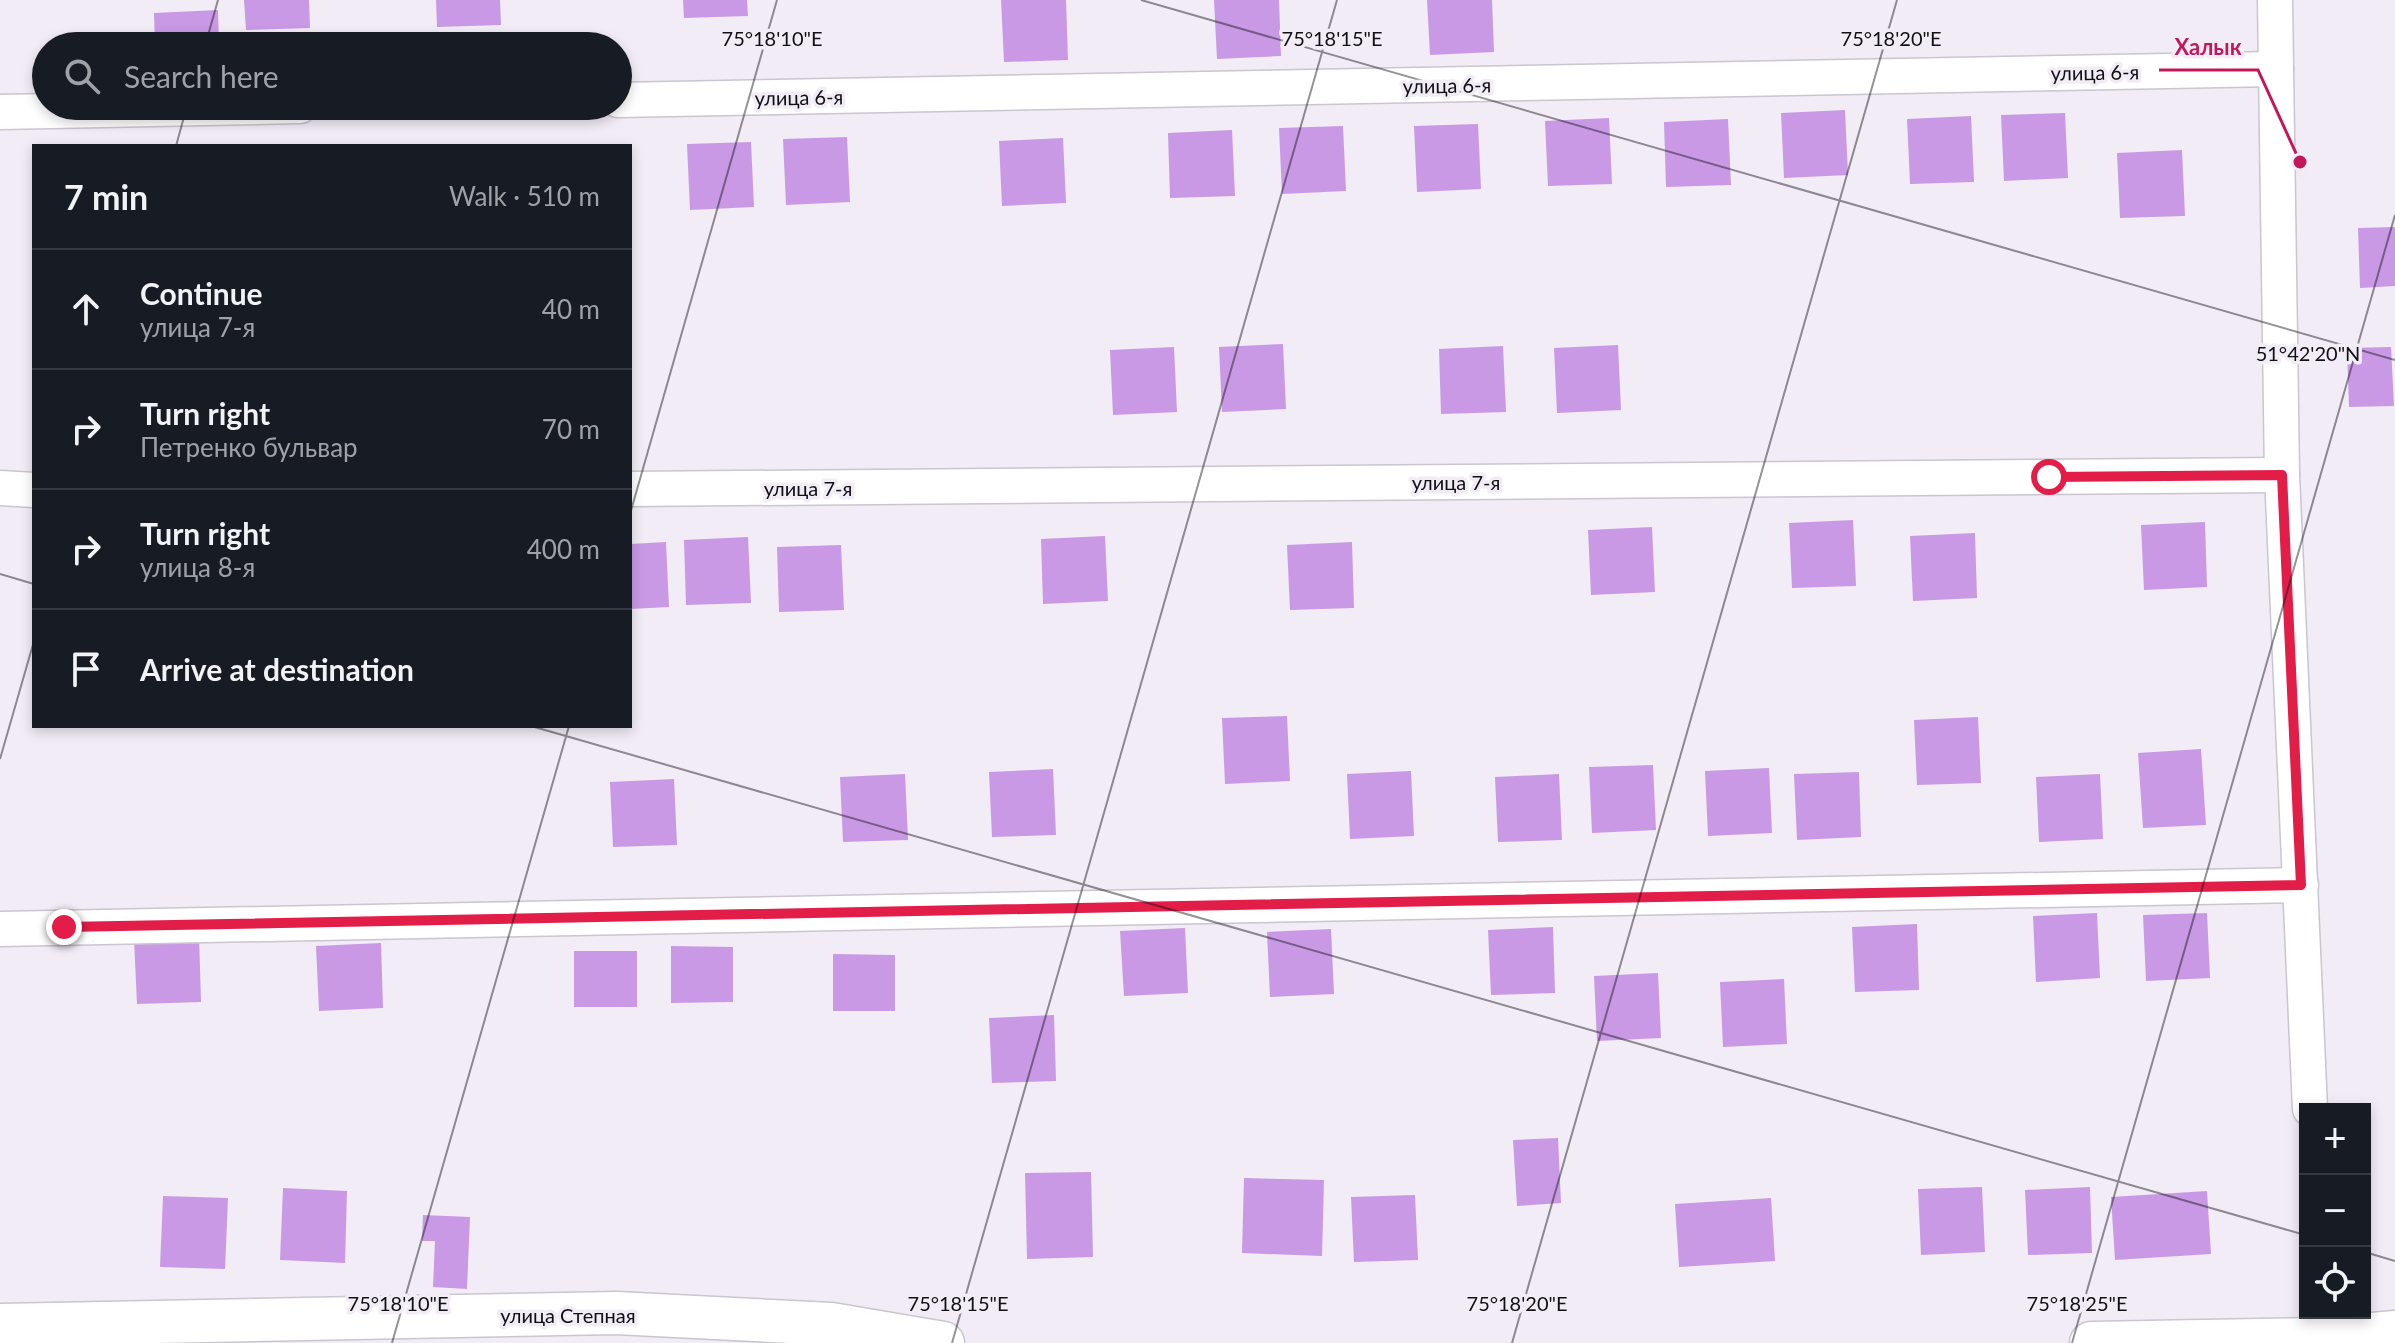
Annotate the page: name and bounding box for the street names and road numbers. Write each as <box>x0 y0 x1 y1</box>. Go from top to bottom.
street label: улица 6-я <box>2050 59 2140 85</box>
street label: улица 6-я <box>1402 72 1492 98</box>
street label: улица 6-я <box>754 84 844 110</box>
street label: улица 7-я <box>1412 470 1500 494</box>
street label: улица 7-я <box>764 476 852 500</box>
street label: улица Степная <box>500 1303 636 1327</box>

